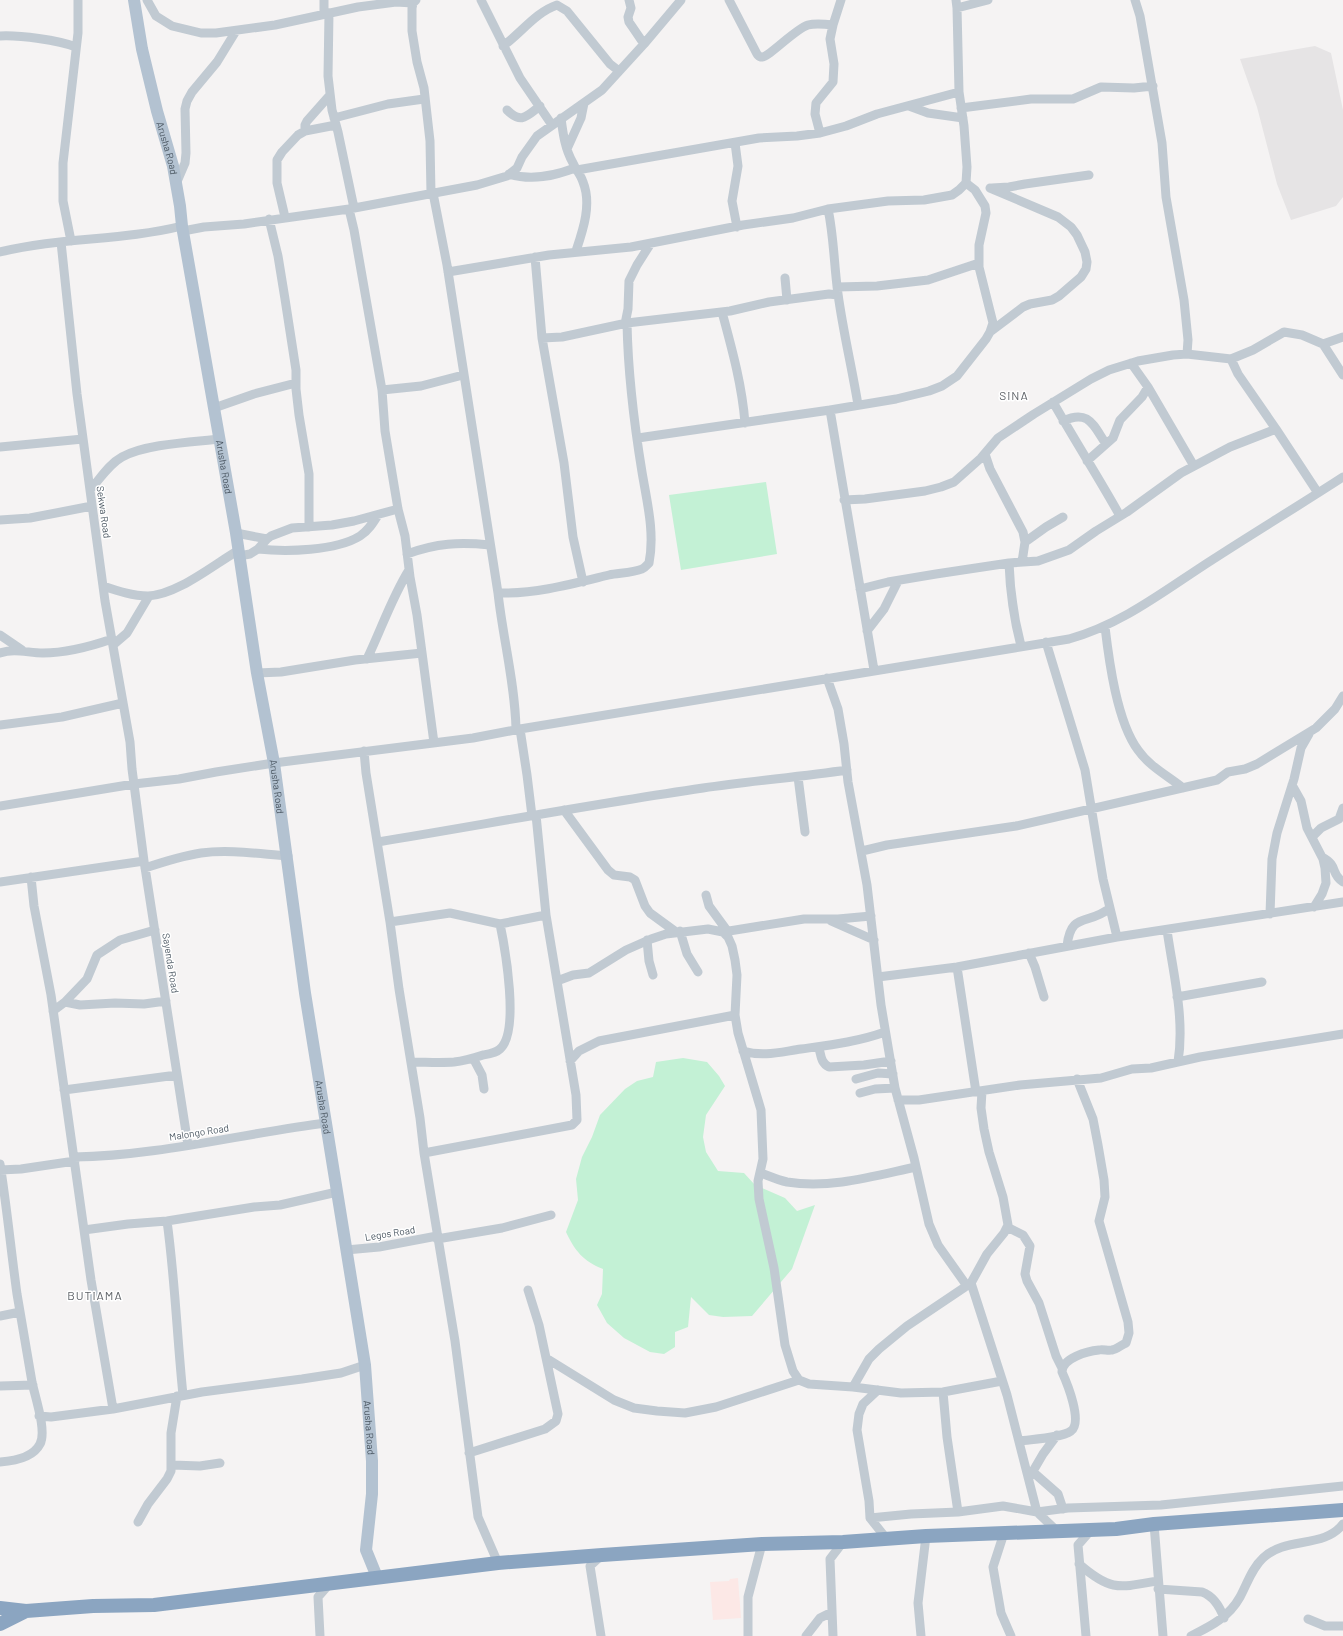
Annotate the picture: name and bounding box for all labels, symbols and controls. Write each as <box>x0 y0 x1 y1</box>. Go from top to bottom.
street label: Arusha Road <box>154 120 180 175</box>
district label: SINA <box>999 388 1029 402</box>
street label: Arusha Road <box>214 439 235 495</box>
street label: Sekwa Road <box>94 485 114 539</box>
street label: Arusha Road <box>267 758 287 814</box>
street label: Sayenda Road <box>160 932 182 994</box>
street label: Arusha Road <box>313 1079 334 1135</box>
street label: Malongo Road <box>168 1121 230 1143</box>
street label: Legos Road <box>364 1223 416 1243</box>
district label: BUTIAMA <box>67 1288 123 1302</box>
street label: Arusha Road <box>362 1400 378 1455</box>

